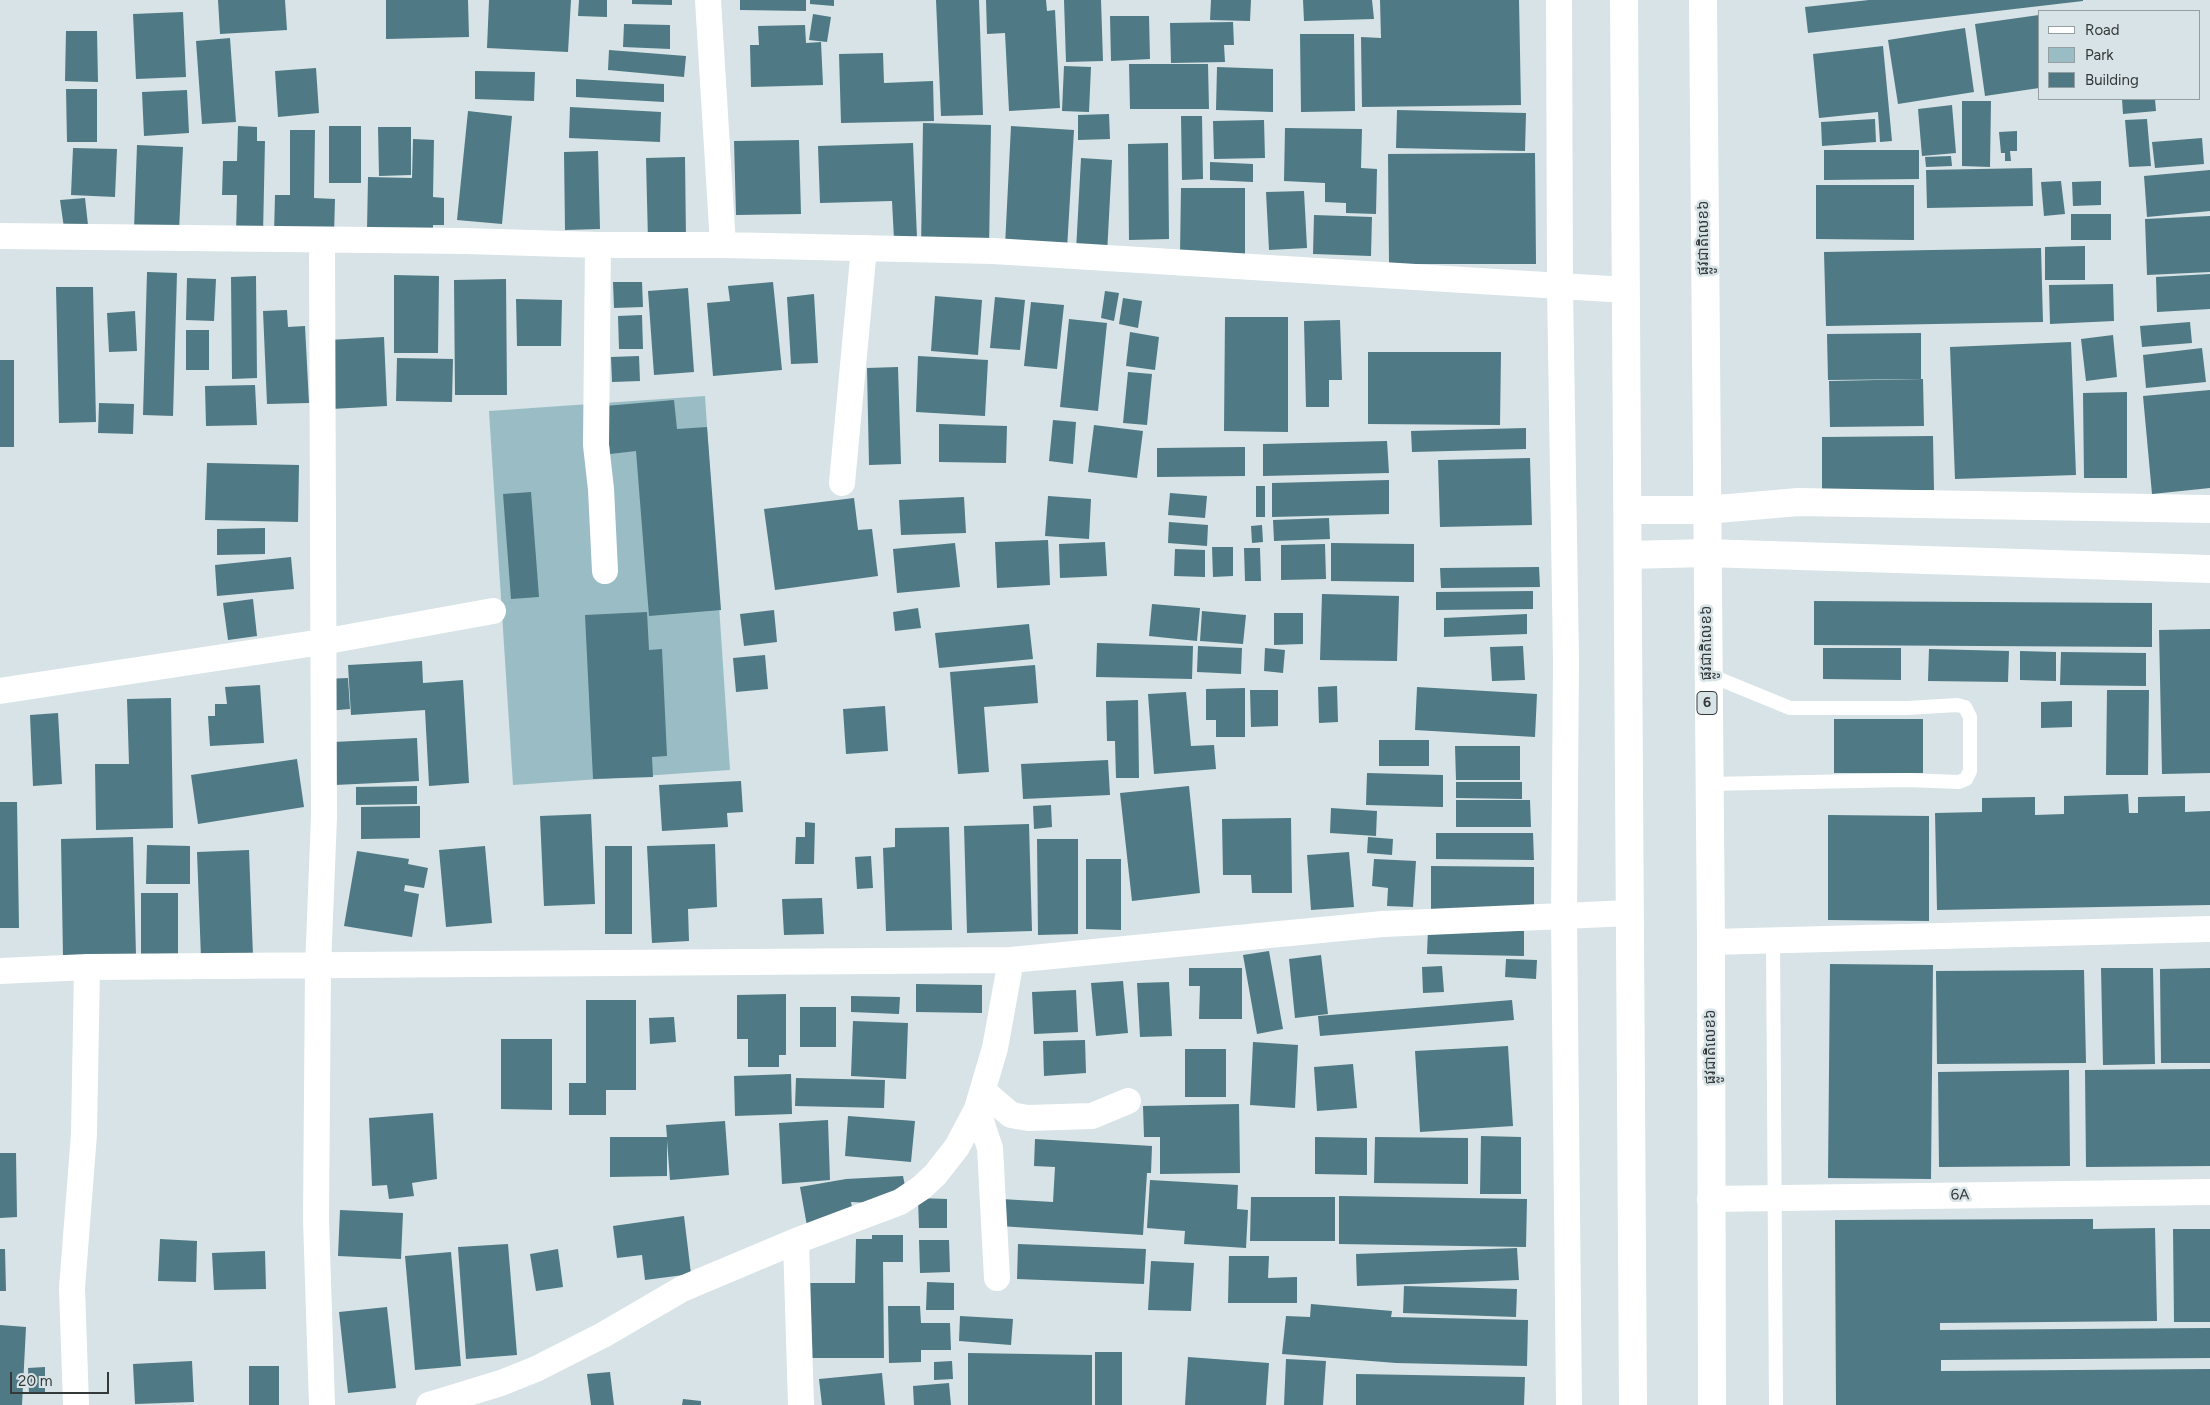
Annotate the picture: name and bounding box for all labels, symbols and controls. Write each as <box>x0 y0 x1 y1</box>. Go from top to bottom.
legend <box>2038 10 2200 100</box>
text: Road <box>2085 21 2120 39</box>
text: Park <box>2085 46 2114 64</box>
text: Building <box>2085 71 2139 89</box>
street label: ផ្លូវជាតិលេខ៦ <box>1695 200 1713 276</box>
street label: ផ្លូវជាតិលេខ៦ <box>1698 605 1716 681</box>
road number: 6 <box>1697 691 1717 714</box>
street label: ផ្លូវជាតិលេខ៦ <box>1702 1009 1720 1085</box>
street label: 6A <box>1951 1186 1969 1204</box>
scale bar <box>12 1362 111 1394</box>
text: 20 m <box>18 1372 52 1390</box>

